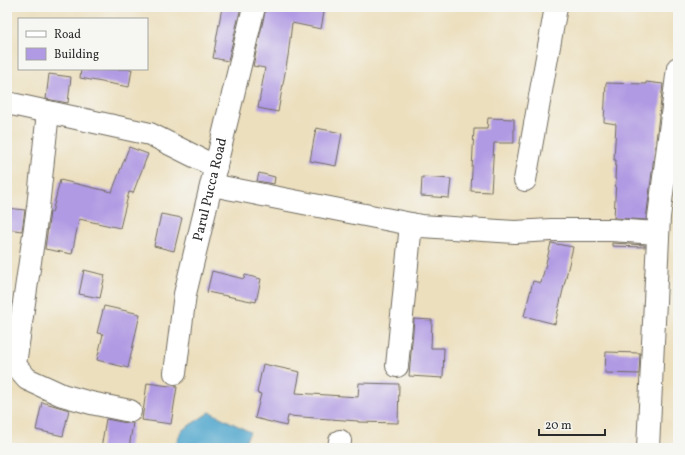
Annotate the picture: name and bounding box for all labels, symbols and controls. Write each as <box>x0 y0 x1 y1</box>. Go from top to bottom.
legend <box>18 18 148 70</box>
text: Road <box>54 27 81 43</box>
text: Building <box>54 47 99 63</box>
street label: Parul Pucca Road <box>188 136 232 243</box>
scale bar <box>539 411 605 437</box>
text: 20 m <box>545 418 572 434</box>

